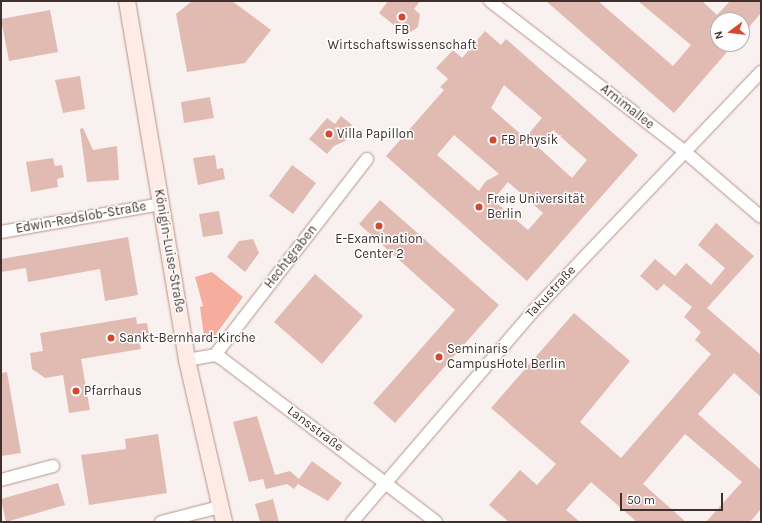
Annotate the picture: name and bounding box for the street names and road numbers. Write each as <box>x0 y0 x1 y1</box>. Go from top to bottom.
street label: Arnimallee <box>597 81 657 133</box>
street label: Königin-Luise-Straße <box>150 188 188 314</box>
street label: Edwin-Redslob-Straße <box>15 199 147 237</box>
street label: Hechtgraben <box>261 222 321 292</box>
street label: Takustraße <box>523 263 579 321</box>
street label: Lansstraße <box>284 403 346 455</box>

